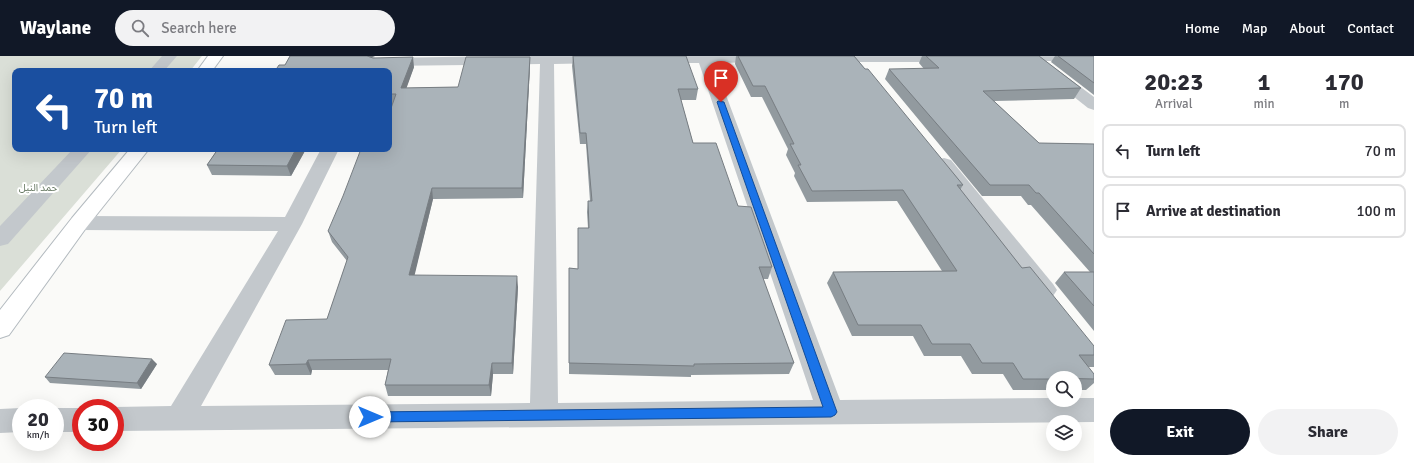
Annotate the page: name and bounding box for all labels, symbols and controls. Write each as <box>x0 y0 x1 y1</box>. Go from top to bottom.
search box <box>115 10 395 46</box>
text: Waylane <box>20 16 91 40</box>
icon: search <box>129 17 151 39</box>
text: Search here <box>161 19 237 37</box>
text: Home <box>1185 20 1220 37</box>
text: Map <box>1242 20 1267 37</box>
text: About <box>1289 20 1325 37</box>
text: Contact <box>1347 20 1394 37</box>
pin <box>704 61 738 102</box>
icon: arrive <box>710 67 732 89</box>
text: 20:23 <box>1144 67 1203 97</box>
text: 1 <box>1258 67 1270 97</box>
text: 170 <box>1325 67 1364 97</box>
text: 70 m <box>94 82 153 116</box>
icon: left <box>28 84 80 136</box>
text: Arrival <box>1155 96 1192 112</box>
text: min <box>1254 96 1275 112</box>
text: m <box>1339 96 1349 112</box>
text: Turn left <box>94 116 157 138</box>
icon: left <box>1112 140 1134 162</box>
text: Turn left <box>1146 142 1200 160</box>
text: 70 m <box>1365 142 1396 160</box>
park label: حمد النيل <box>19 182 57 194</box>
icon: arrive <box>1112 200 1134 222</box>
text: Arrive at destination <box>1146 202 1281 220</box>
text: 100 m <box>1356 202 1396 220</box>
map controls <box>1046 371 1082 451</box>
button: search <box>1046 371 1082 407</box>
position arrow <box>349 396 391 438</box>
speed limit sign: 30 <box>72 399 124 451</box>
text: 20 <box>27 407 49 432</box>
button: Exit <box>1110 409 1250 455</box>
button: Share <box>1258 409 1398 455</box>
button: layers <box>1046 415 1082 451</box>
text: km/h <box>27 429 49 441</box>

